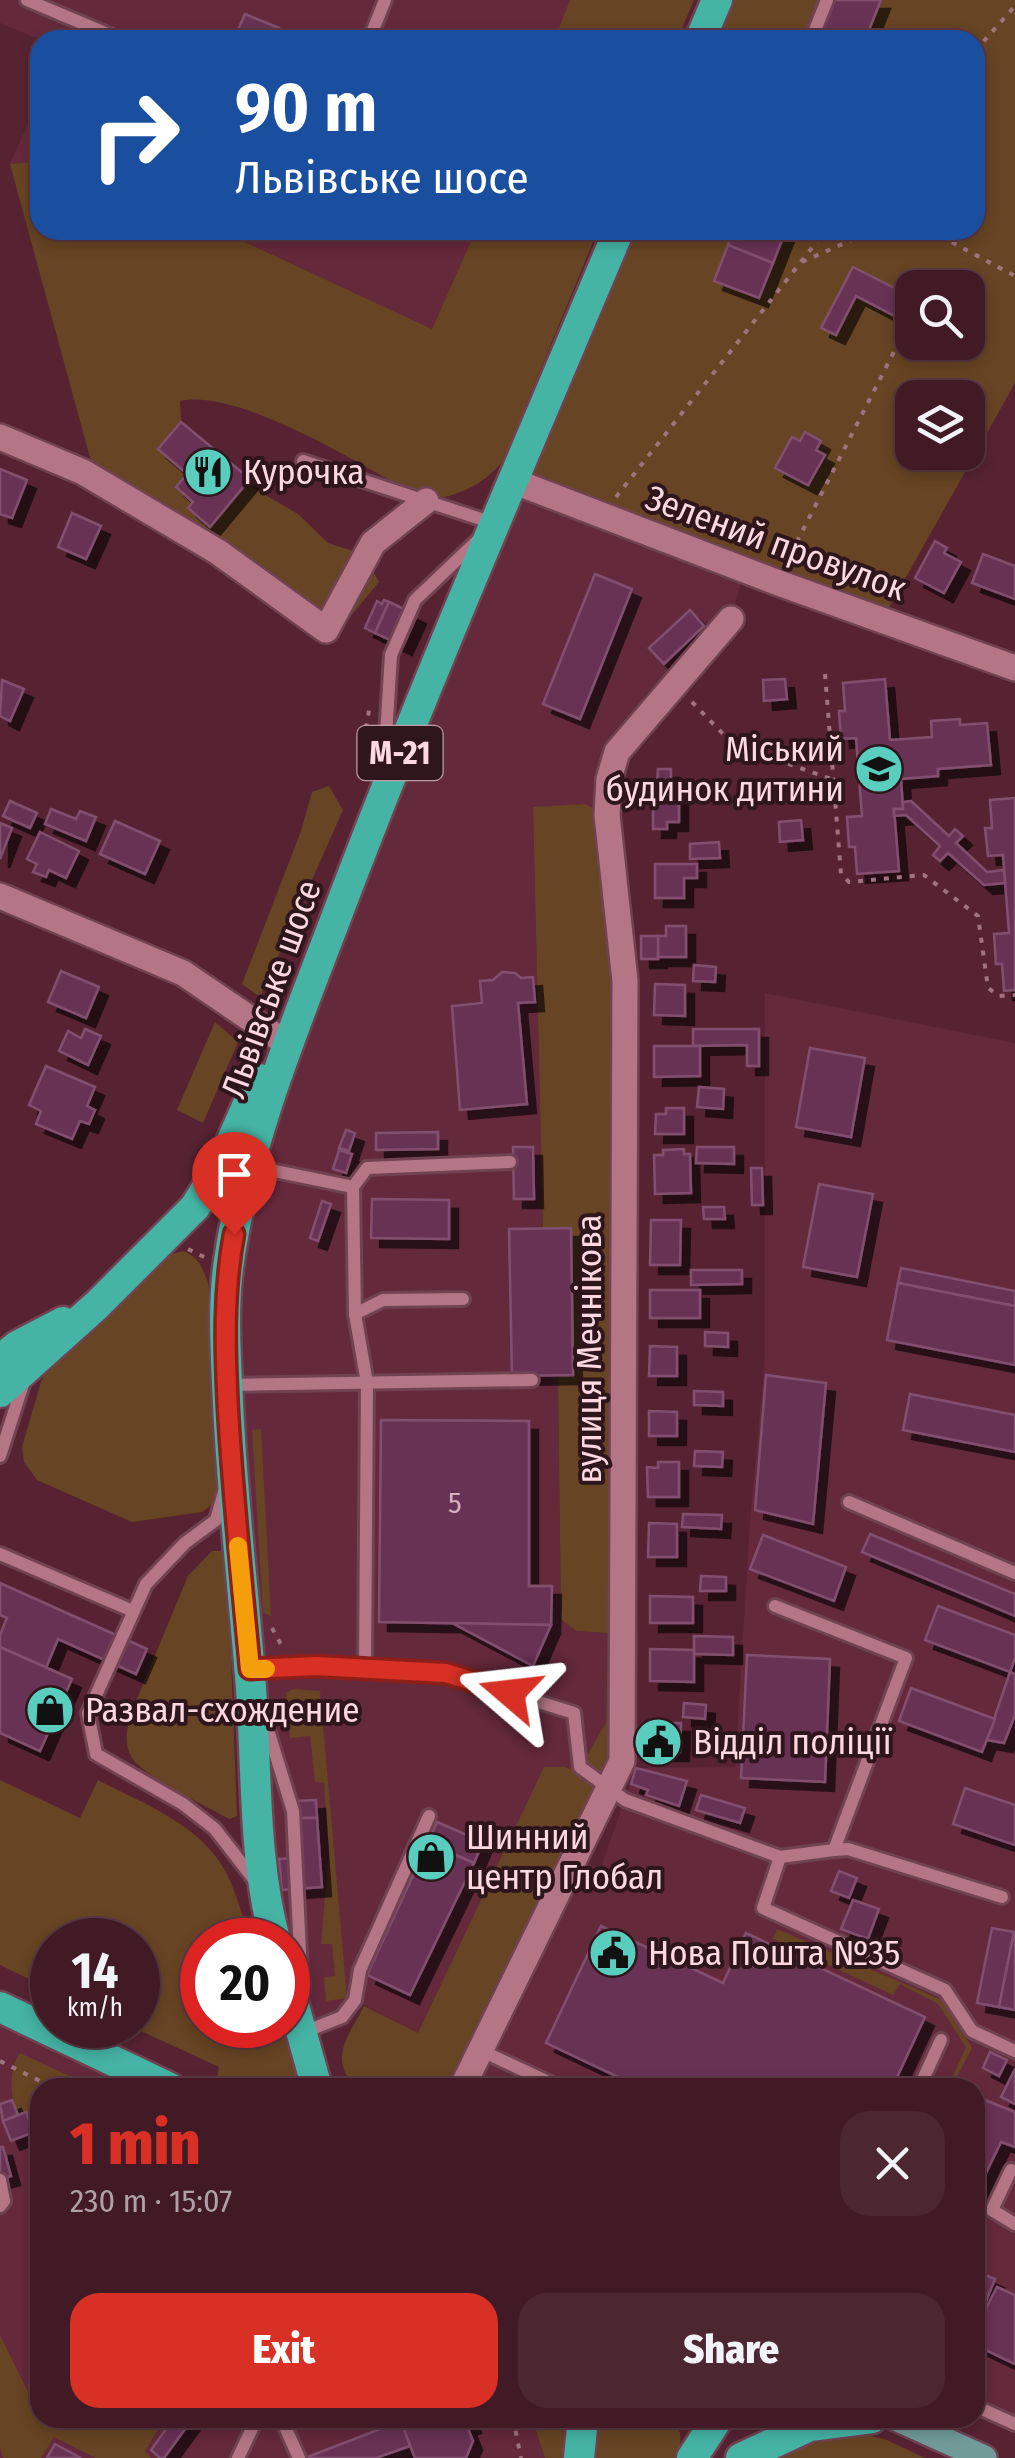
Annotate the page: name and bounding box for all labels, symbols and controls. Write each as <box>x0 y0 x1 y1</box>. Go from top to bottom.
text: 90 m <box>235 66 377 150</box>
icon: right <box>70 70 200 200</box>
text: Львівське шосе <box>235 151 529 205</box>
map controls <box>895 270 985 470</box>
button: search <box>895 270 985 360</box>
button: layers <box>895 380 985 470</box>
restaurant icon: Курочка <box>182 446 234 498</box>
place label: Курочка <box>243 451 364 493</box>
street label: Зелений провулок <box>640 476 912 610</box>
road number: М-21 <box>358 726 442 780</box>
place label: Міський будинок дитини <box>606 728 844 810</box>
school or university icon: Міський будинок дитини <box>853 743 905 795</box>
street label: Львівське шосе <box>212 874 330 1104</box>
pin <box>192 1132 277 1235</box>
icon: arrive <box>207 1147 262 1202</box>
street label: вулиця Мечнікова <box>568 1214 610 1484</box>
house number: 5 <box>448 1485 462 1521</box>
position arrow <box>458 1641 562 1745</box>
shop icon: Развал-схождение <box>24 1684 76 1736</box>
place label: Развал-схождение <box>85 1689 360 1731</box>
public building icon: Відділ поліції <box>632 1716 684 1768</box>
place label: Відділ поліції <box>693 1721 893 1763</box>
place label: Шинний центр Глобал <box>466 1816 663 1898</box>
shop icon: Шинний центр Глобал <box>405 1831 457 1883</box>
speed limit sign: 20 <box>180 1918 310 2048</box>
public building icon: Нова Пошта №35 <box>587 1927 639 1979</box>
place label: Нова Пошта №35 <box>648 1932 900 1974</box>
text: 14 <box>72 1941 118 2001</box>
text: km/h <box>67 1993 123 2023</box>
text: 1 min <box>70 2108 201 2180</box>
button: close <box>840 2111 945 2216</box>
text: 230 m · 15:07 <box>70 2182 232 2220</box>
button: Exit <box>70 2293 498 2408</box>
button: Share <box>518 2293 945 2408</box>

